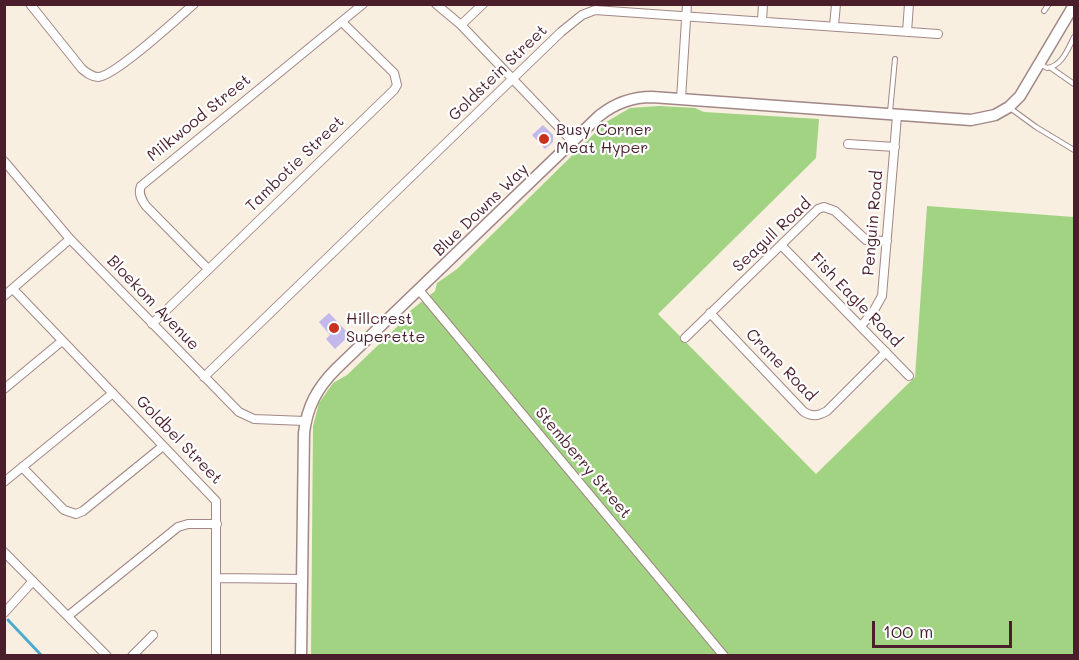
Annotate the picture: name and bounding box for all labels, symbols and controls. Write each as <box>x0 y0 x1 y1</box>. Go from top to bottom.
street label: Goldstein Street <box>445 21 551 125</box>
street label: Milkwood Street <box>143 70 255 166</box>
street label: Tambotie Street <box>242 112 348 216</box>
place label: Busy Corner Meat Hyper <box>556 120 652 158</box>
marker: Busy Corner Meat Hyper <box>537 132 551 146</box>
street label: Blue Downs Way <box>429 160 533 260</box>
street label: Penguin Road <box>859 170 887 276</box>
street label: Seagull Road <box>729 194 815 276</box>
street label: Fish Eagle Road <box>806 249 906 351</box>
street label: Bloekom Avenue <box>103 252 203 354</box>
place label: Hillcrest Superette <box>346 309 425 347</box>
marker: Hillcrest Superette <box>327 321 341 335</box>
street label: Crane Road <box>742 325 820 405</box>
street label: Goldbel Street <box>132 392 226 488</box>
street label: Stemberry Street <box>531 403 635 523</box>
scale bar <box>875 609 1014 647</box>
text: 100 m <box>883 619 933 643</box>

